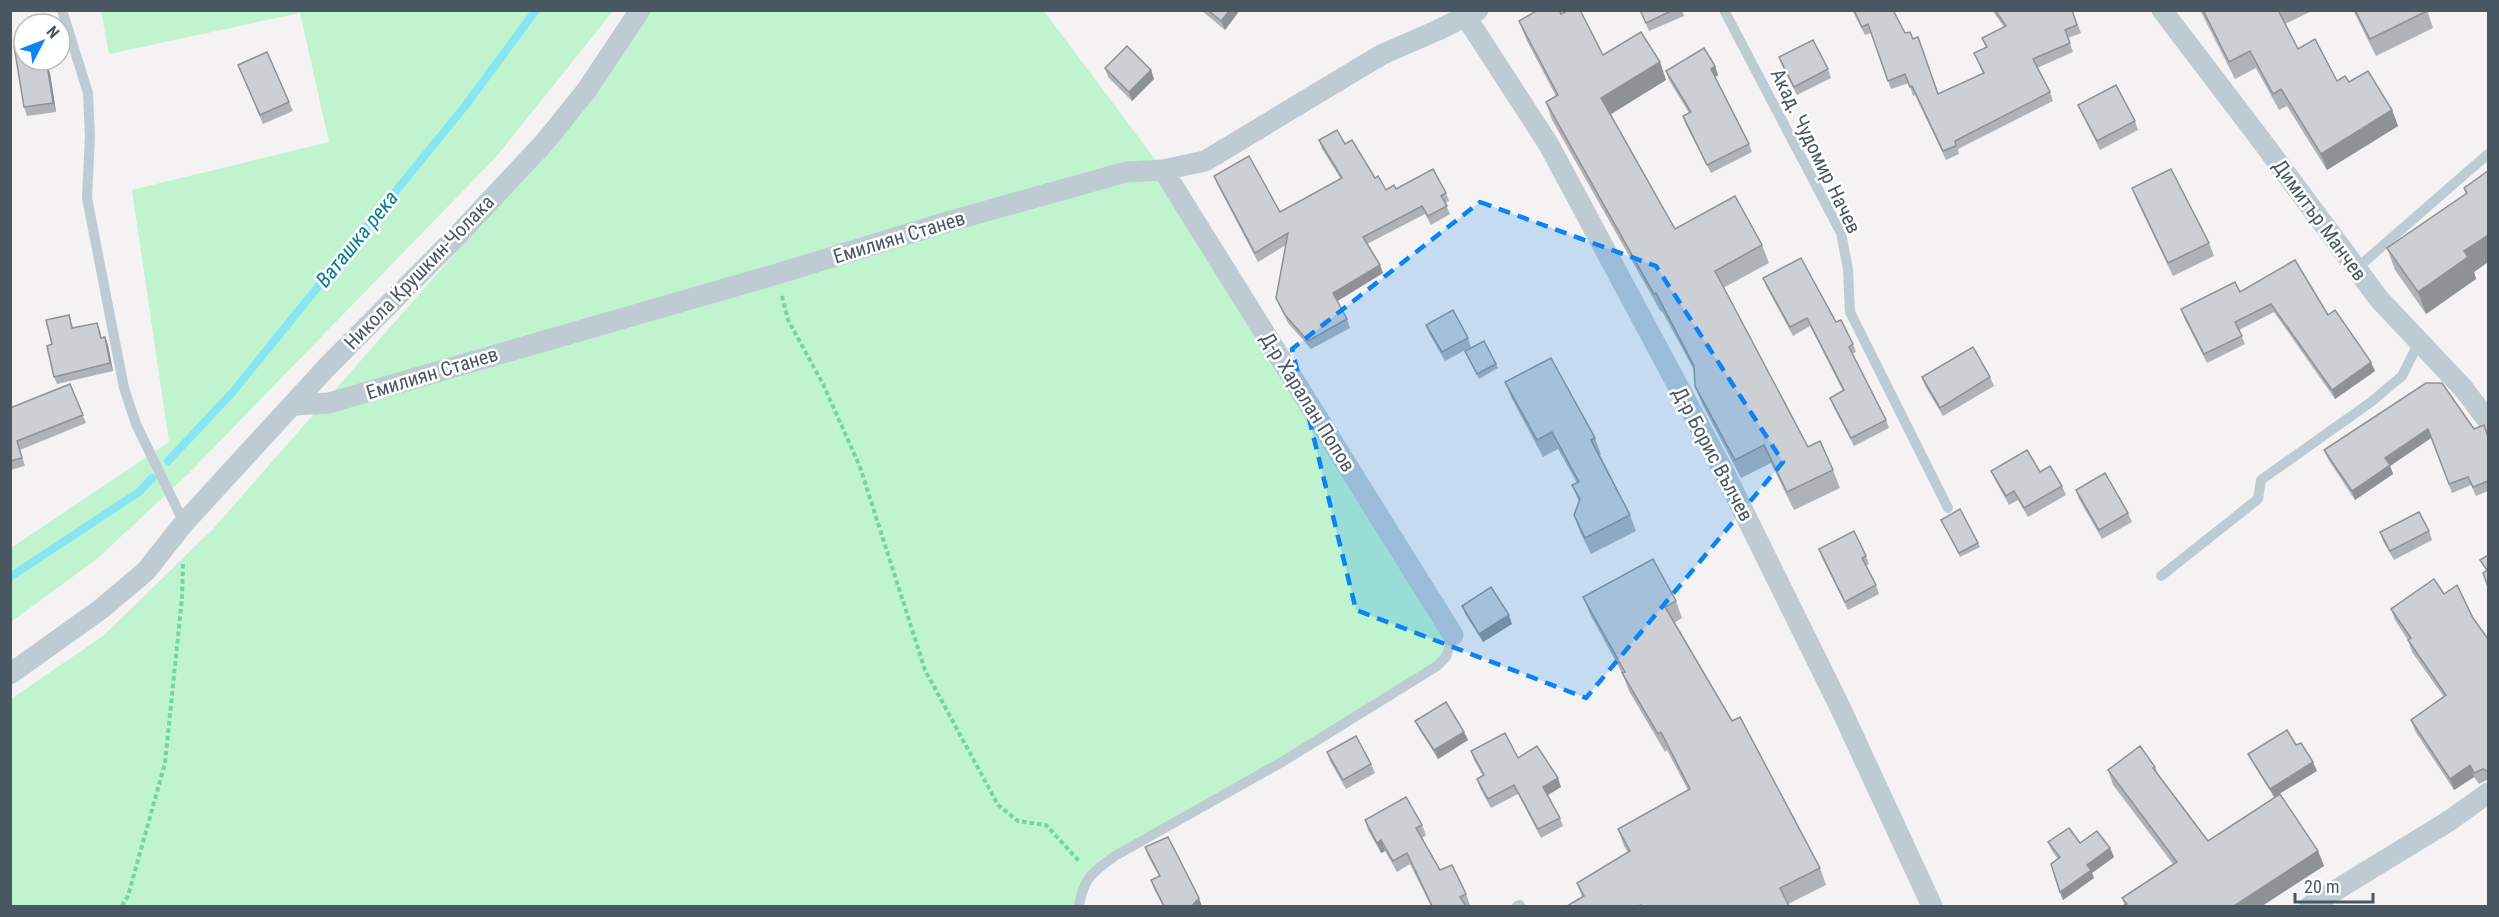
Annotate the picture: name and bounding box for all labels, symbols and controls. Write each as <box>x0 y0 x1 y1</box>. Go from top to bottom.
north arrow <box>12 12 72 72</box>
text: N <box>42 22 63 42</box>
street label: Акад. Чудомир Начев <box>1766 65 1866 237</box>
street label: Димитър Манчев <box>2268 155 2372 285</box>
water label: Ваташка река <box>311 186 403 292</box>
street label: Никола Крушкин-Чолака <box>339 190 499 354</box>
street label: Емилиян Станев <box>830 206 968 268</box>
street label: Д-р Харалан Попов <box>1255 328 1361 476</box>
street label: Емилиян Станев <box>363 342 501 404</box>
street label: Д-р Борис Вълчев <box>1668 383 1758 525</box>
scale bar <box>2295 866 2373 904</box>
text: 20 m <box>2304 876 2339 897</box>

